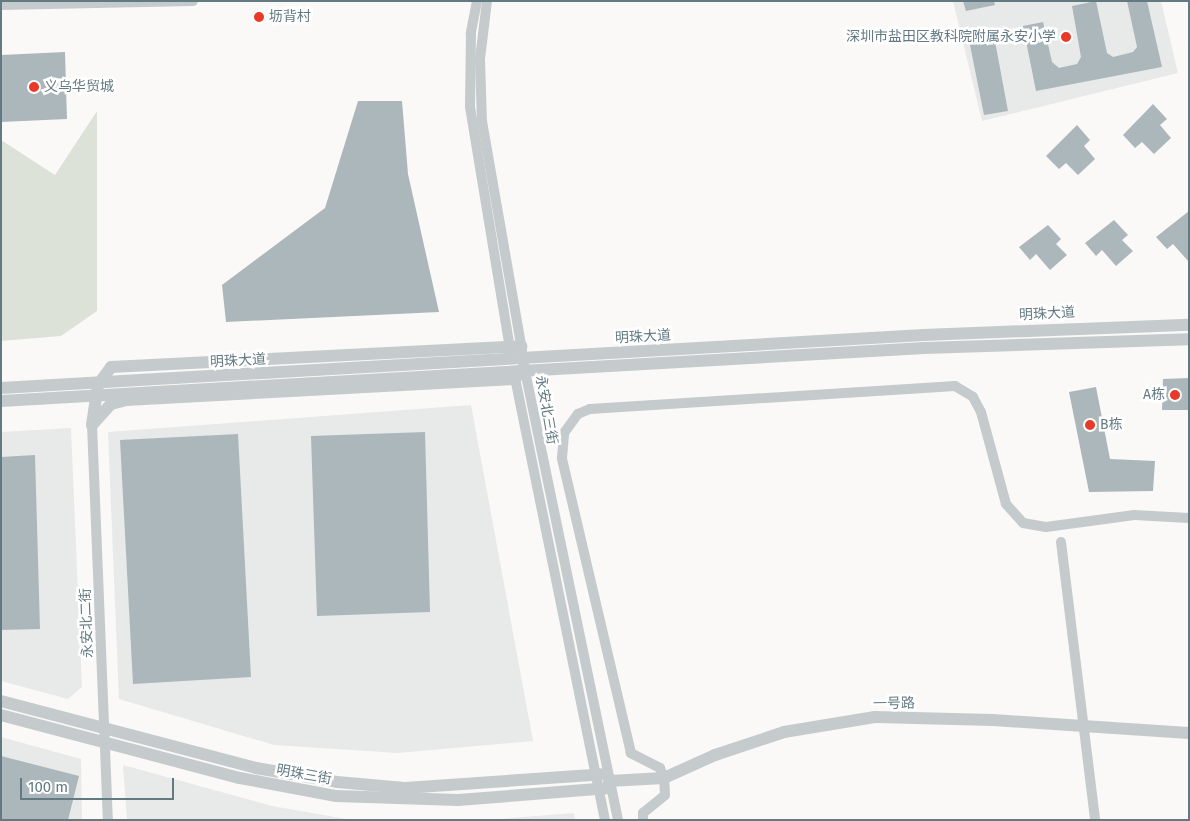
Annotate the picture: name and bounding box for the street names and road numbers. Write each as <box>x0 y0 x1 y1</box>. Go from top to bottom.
street label: 明珠大道 <box>1019 304 1075 324</box>
street label: 明珠大道 <box>615 327 671 347</box>
street label: 明珠大道 <box>210 351 266 371</box>
street label: 永安北三街 <box>532 374 560 446</box>
street label: 永安北二街 <box>77 588 97 658</box>
street label: 一号路 <box>873 695 915 713</box>
street label: 明珠三街 <box>275 762 333 788</box>

